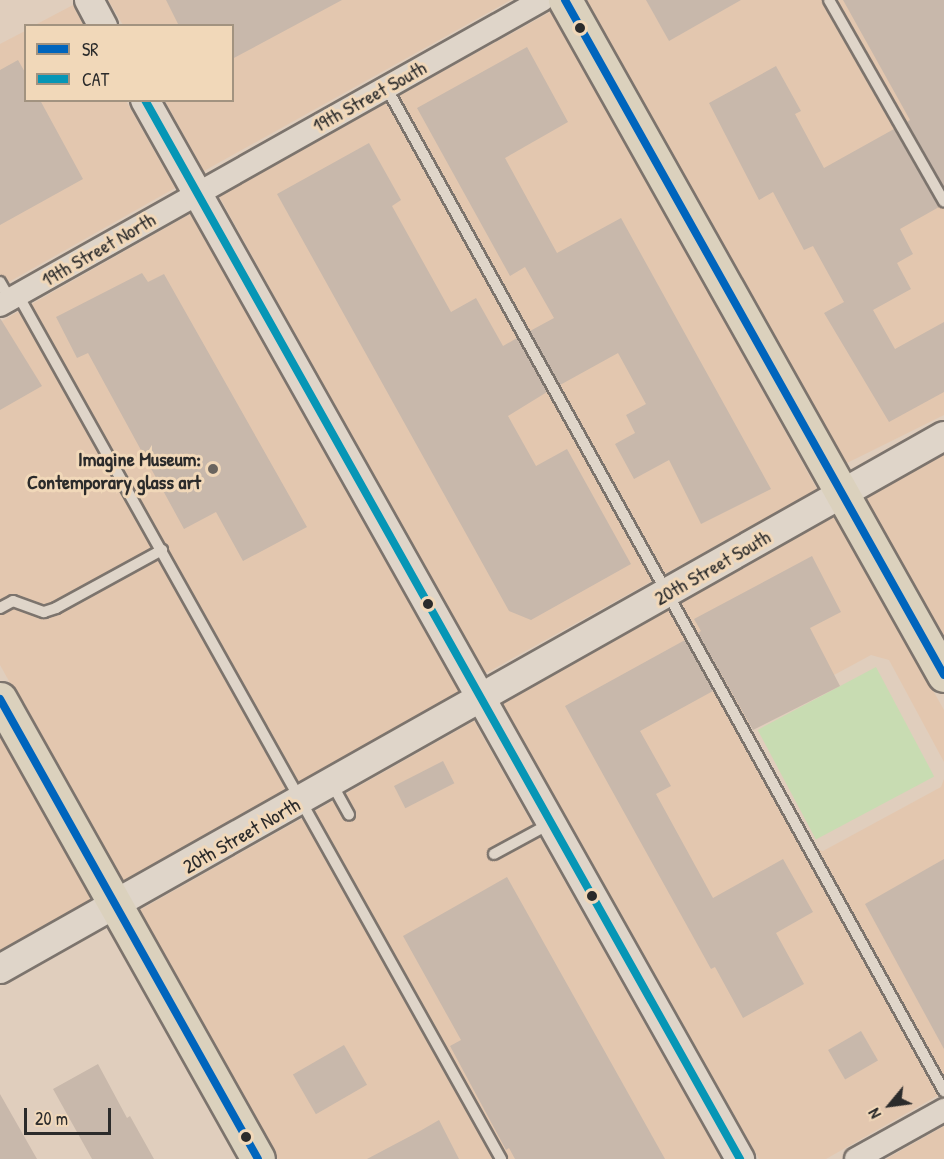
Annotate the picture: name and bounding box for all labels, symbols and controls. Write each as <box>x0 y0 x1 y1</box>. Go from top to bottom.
unlabelled marker <box>574 22 586 34</box>
legend <box>24 24 234 102</box>
text: SR <box>82 37 98 62</box>
street label: 19th Street South <box>308 55 430 137</box>
text: CAT <box>82 67 109 92</box>
street label: 19th Street North <box>37 207 159 291</box>
place label: Imagine Museum: Contemporary glass art <box>27 446 201 493</box>
marker: Imagine Museum: Contemporary glass art <box>206 462 220 476</box>
street label: 20th Street South <box>650 524 774 610</box>
unlabelled marker <box>422 598 434 610</box>
street label: 20th Street North <box>178 792 304 878</box>
unlabelled marker <box>586 890 598 902</box>
north arrow <box>860 1075 920 1135</box>
scale bar <box>27 1096 114 1134</box>
text: N <box>863 1105 886 1123</box>
text: 20 m <box>35 1106 68 1131</box>
unlabelled marker <box>240 1131 252 1143</box>

